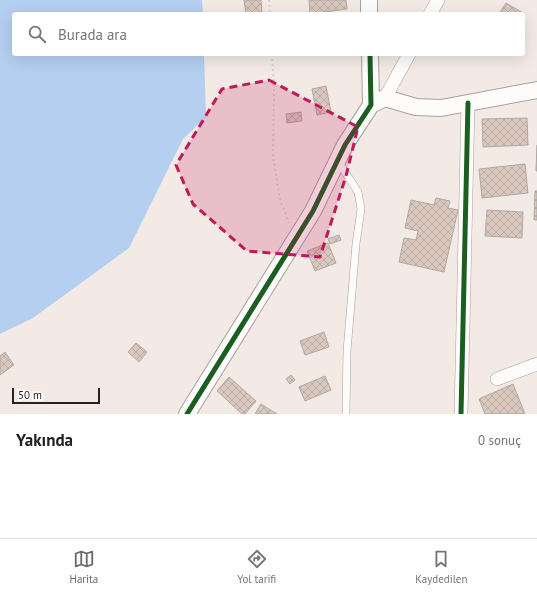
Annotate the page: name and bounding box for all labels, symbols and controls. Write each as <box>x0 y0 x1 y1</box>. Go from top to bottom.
search box <box>12 12 525 56</box>
icon: search <box>26 23 48 45</box>
text: Burada ara <box>58 25 127 44</box>
scale bar <box>12 386 100 405</box>
text: 50 m <box>18 388 42 402</box>
text: Yakında <box>16 429 73 451</box>
text: 0 sonuç <box>478 432 521 449</box>
tab: Harita <box>70 548 98 586</box>
tab: Yol tarifi <box>237 548 276 586</box>
tab: Kaydedilen <box>415 548 467 586</box>

